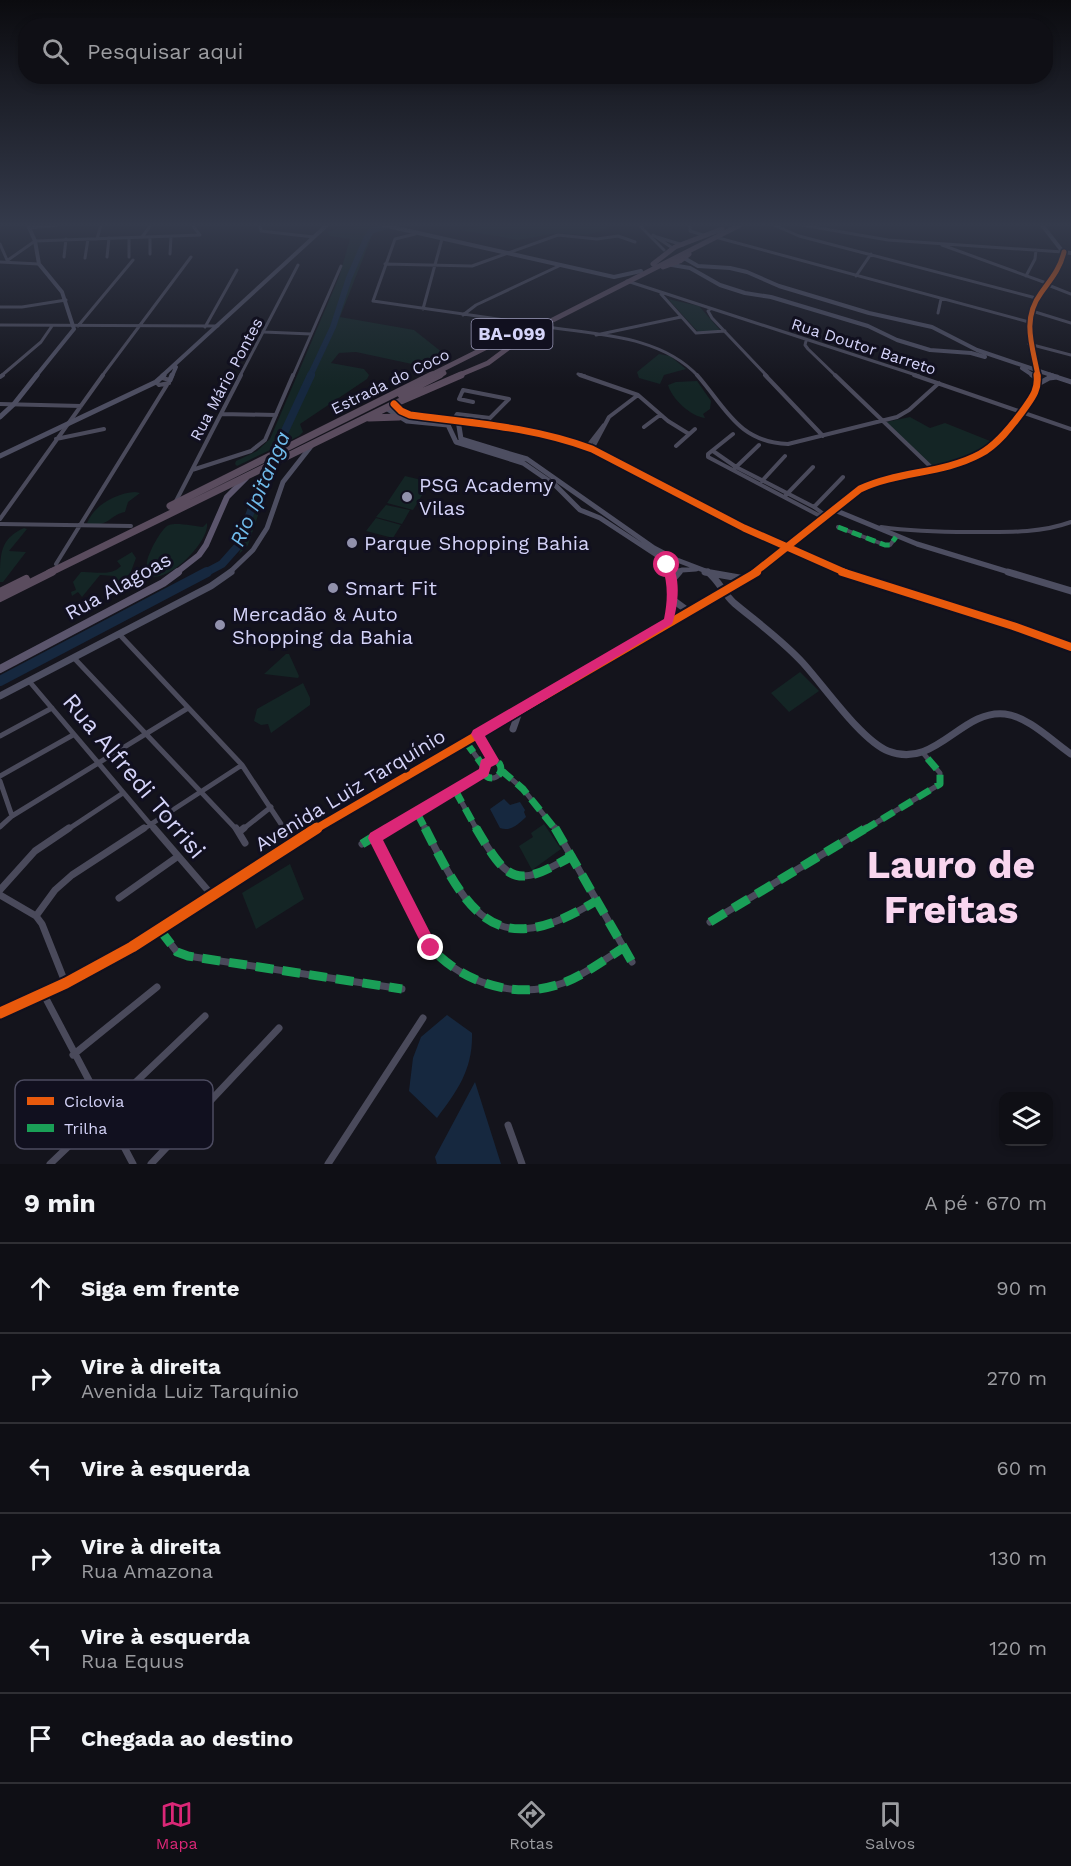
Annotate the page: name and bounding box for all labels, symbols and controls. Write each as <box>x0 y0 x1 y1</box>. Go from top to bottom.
search box <box>18 18 1053 84</box>
icon: search <box>39 35 72 68</box>
text: Pesquisar aqui <box>87 39 243 64</box>
street label: Rua Doutor Barreto <box>789 314 939 379</box>
street label: Rua Mário Pontes <box>186 315 267 444</box>
road number: BA-099 <box>472 319 552 349</box>
street label: Estrada do Coco <box>328 345 452 418</box>
water label: Rio Ipitanga <box>224 428 295 550</box>
place label: PSG Academy Vilas <box>419 473 554 520</box>
marker: PSG Academy Vilas <box>400 490 414 504</box>
place label: Parque Shopping Bahia <box>364 531 589 555</box>
marker: Parque Shopping Bahia <box>345 536 359 550</box>
street label: Rua Alagoas <box>61 547 175 625</box>
route start <box>653 551 679 577</box>
place label: Smart Fit <box>345 576 437 600</box>
marker: Smart Fit <box>326 581 340 595</box>
place label: Mercadão & Auto Shopping da Bahia <box>232 602 413 649</box>
marker: Mercadão & Auto Shopping da Bahia <box>213 618 227 632</box>
street label: Rua Alfredi Torrisi <box>57 688 211 864</box>
street label: Avenida Luiz Tarquínio <box>250 724 450 856</box>
district label: Lauro de Freitas <box>867 842 1035 932</box>
route end <box>417 934 443 960</box>
legend <box>15 1080 213 1149</box>
text: Ciclovia <box>64 1092 124 1111</box>
map controls <box>999 1092 1053 1146</box>
button: layers <box>999 1092 1053 1146</box>
text: Trilha <box>64 1119 107 1138</box>
text: 9 min <box>24 1188 96 1218</box>
text: A pé · 670 m <box>924 1191 1047 1215</box>
icon: ahead <box>24 1272 57 1305</box>
text: Siga em frente <box>81 1276 239 1301</box>
text: 90 m <box>996 1276 1047 1300</box>
text: Vire à direita <box>81 1354 221 1379</box>
icon: right <box>24 1362 57 1395</box>
text: 270 m <box>987 1366 1047 1390</box>
text: Avenida Luiz Tarquínio <box>81 1379 299 1403</box>
icon: left <box>24 1452 57 1485</box>
text: Vire à esquerda <box>81 1456 250 1481</box>
text: 60 m <box>997 1456 1047 1480</box>
text: Vire à direita <box>81 1534 221 1559</box>
icon: right <box>24 1542 57 1575</box>
text: 130 m <box>989 1546 1047 1570</box>
text: Rua Amazona <box>81 1559 213 1583</box>
text: Vire à esquerda <box>81 1624 250 1649</box>
icon: left <box>24 1632 57 1665</box>
text: 120 m <box>989 1636 1047 1660</box>
text: Rua Equus <box>81 1649 184 1673</box>
icon: arrive <box>24 1722 57 1755</box>
text: Chegada ao destino <box>81 1726 293 1751</box>
tab: Mapa <box>156 1798 198 1853</box>
tab: Rotas <box>509 1798 553 1853</box>
tab: Salvos <box>865 1798 915 1853</box>

